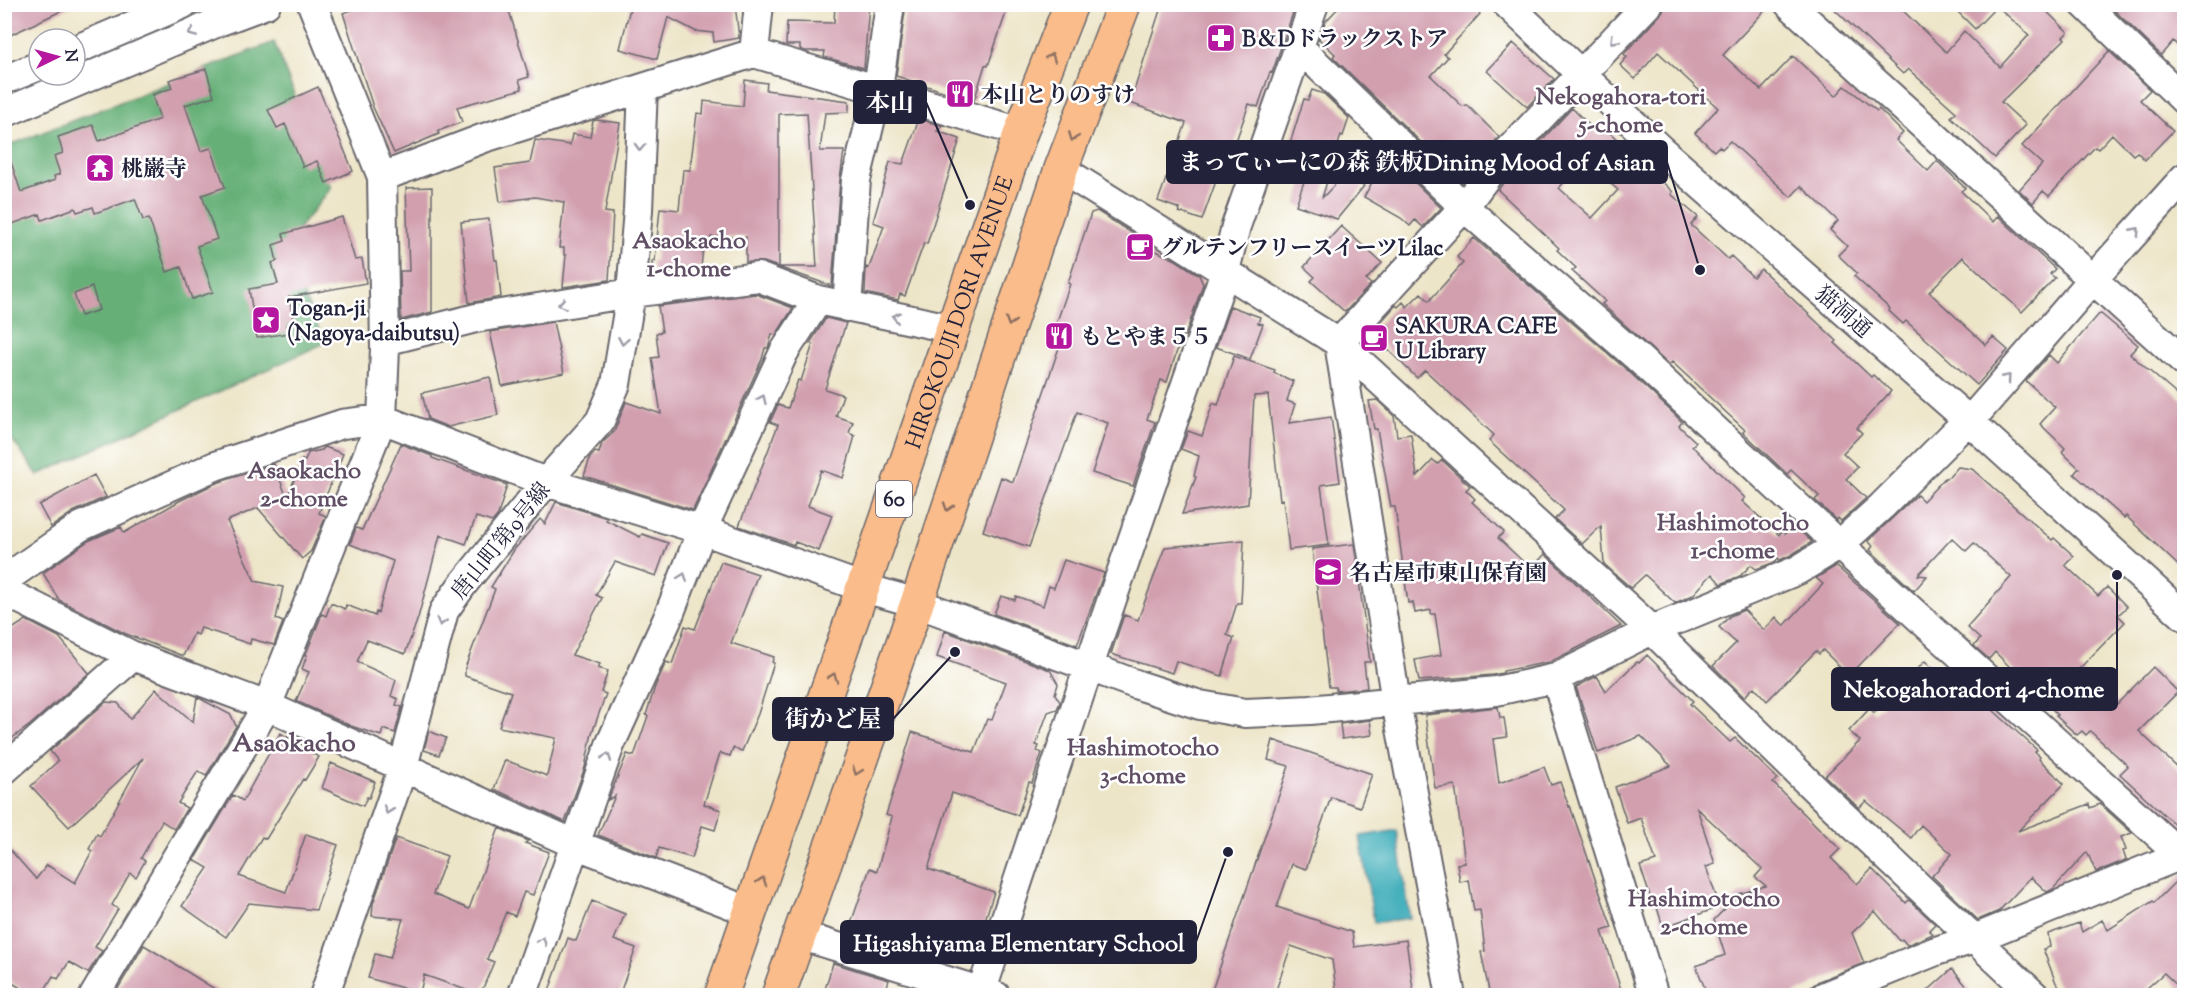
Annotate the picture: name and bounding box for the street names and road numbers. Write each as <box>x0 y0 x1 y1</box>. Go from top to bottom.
street label: HIROKOUJI DORI AVENUE <box>899 172 1024 454</box>
street label: 猫洞通 <box>1807 280 1877 347</box>
street label: 唐山町第9号線 <box>445 476 560 607</box>
road number: 60 <box>876 481 912 517</box>

